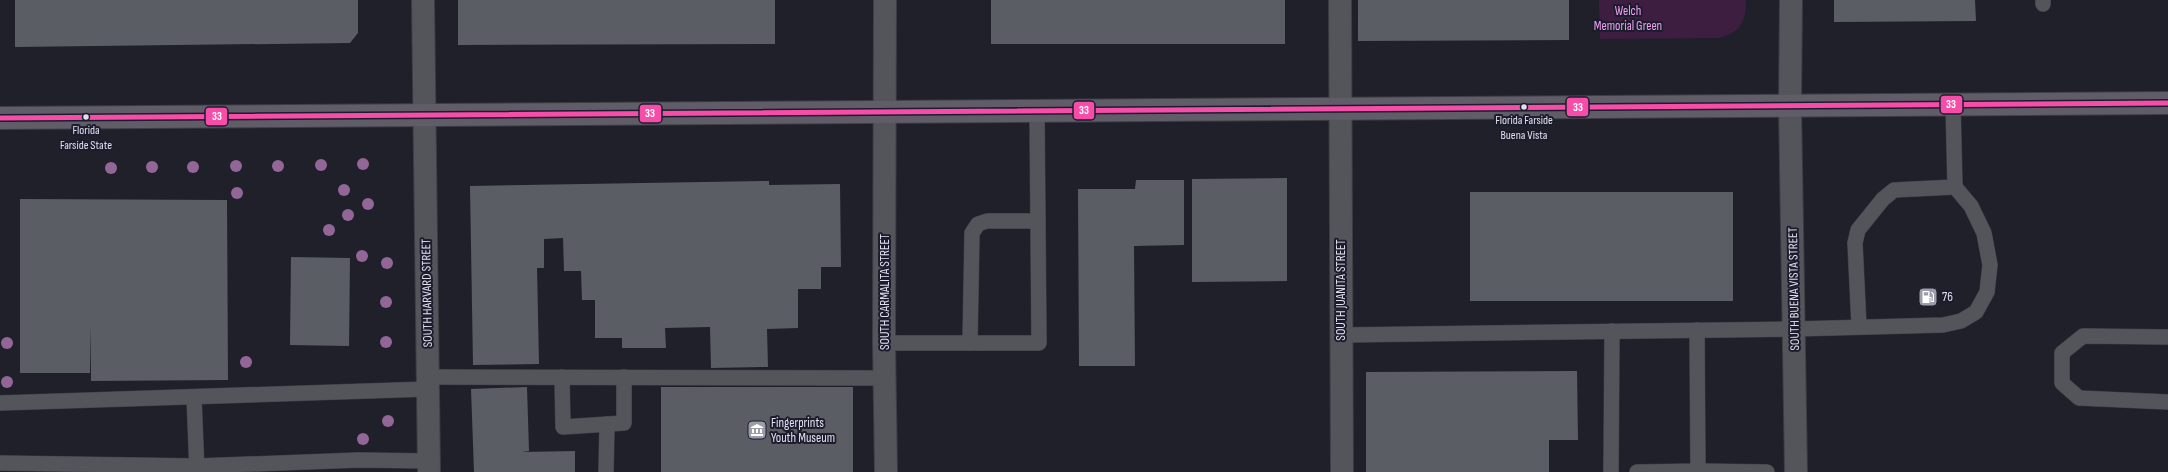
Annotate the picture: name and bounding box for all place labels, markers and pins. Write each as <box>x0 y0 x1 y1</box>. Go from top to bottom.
marker: Florida Farside Buena Vista <box>1519 102 1529 112</box>
marker: Florida Farside State <box>81 112 91 122</box>
place label: Florida Farside Buena Vista <box>1495 113 1553 143</box>
place label: Florida Farside State <box>60 123 112 153</box>
fuel station icon: 76 <box>1917 286 1939 308</box>
place label: 76 <box>1942 289 1953 305</box>
place label: Fingerprints Youth Museum <box>771 415 835 446</box>
museum icon: Fingerprints Youth Museum <box>746 419 768 441</box>

